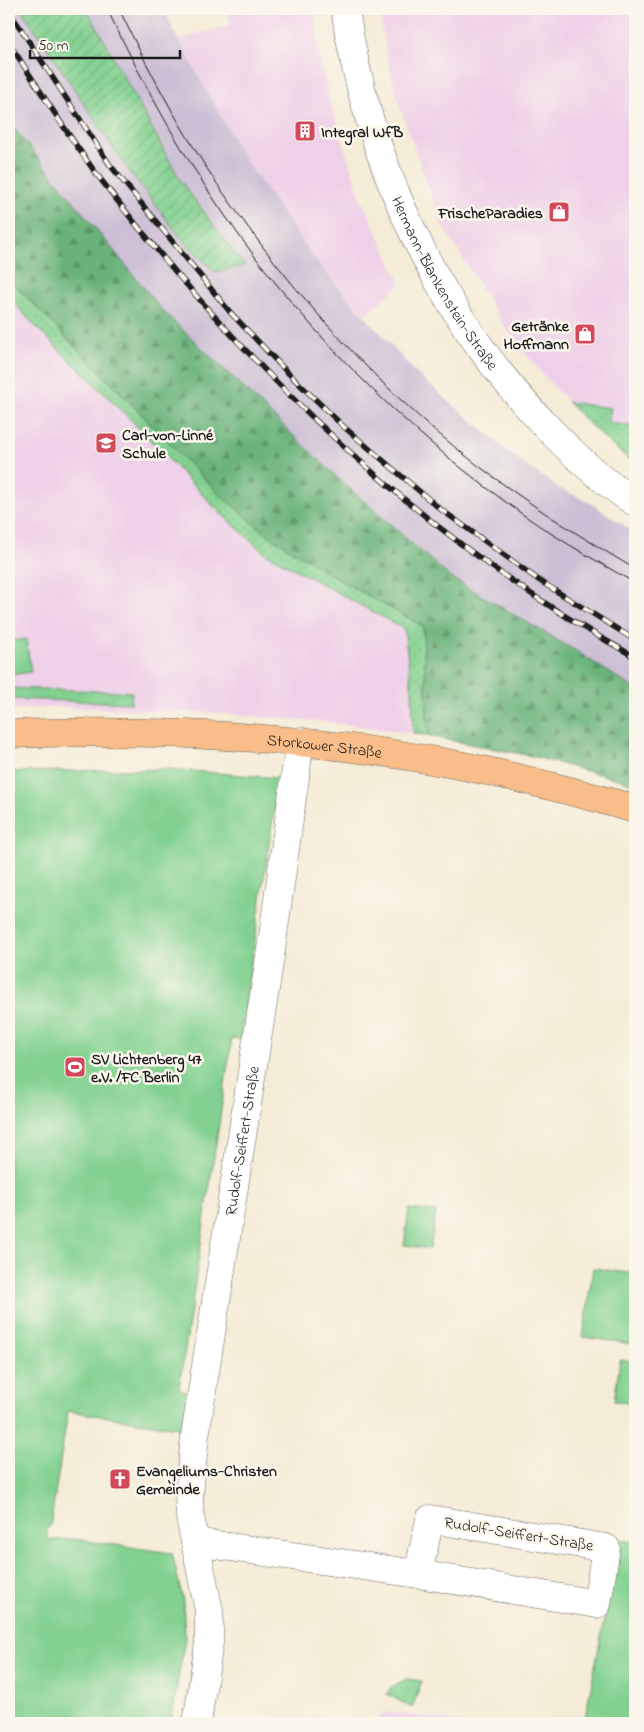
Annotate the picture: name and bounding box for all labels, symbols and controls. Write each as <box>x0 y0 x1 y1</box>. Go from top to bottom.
scale bar <box>30 28 180 60</box>
text: 50 m <box>38 35 69 57</box>
building icon: Integral WfB <box>293 119 317 143</box>
place label: Integral WfB <box>321 121 404 146</box>
street label: Hermann-Blankenstein-Straße <box>384 193 504 377</box>
shop icon: FrischeParadies <box>547 200 571 224</box>
place label: FrischeParadies <box>437 202 543 226</box>
place label: Getränke Hoffmann <box>504 315 570 357</box>
shop icon: Getränke Hoffmann <box>573 322 597 346</box>
place label: Carl-von-Linné Schule <box>122 424 214 466</box>
school or university icon: Carl-von-Linné Schule <box>94 431 118 455</box>
street label: Storkower Straße <box>266 729 384 766</box>
place label: SV Lichtenberg 47 e.V. /FC Berlin <box>91 1048 202 1090</box>
sports icon: SV Lichtenberg 47 e.V. /FC Berlin <box>63 1055 87 1079</box>
street label: Rudolf-Seiffert-Straße <box>220 1064 267 1218</box>
place label: Evangeliums-Christen Gemeinde <box>136 1460 277 1502</box>
church icon: Evangeliums-Christen Gemeinde <box>108 1467 132 1491</box>
street label: Rudolf-Seiffert-Straße <box>442 1511 596 1559</box>

